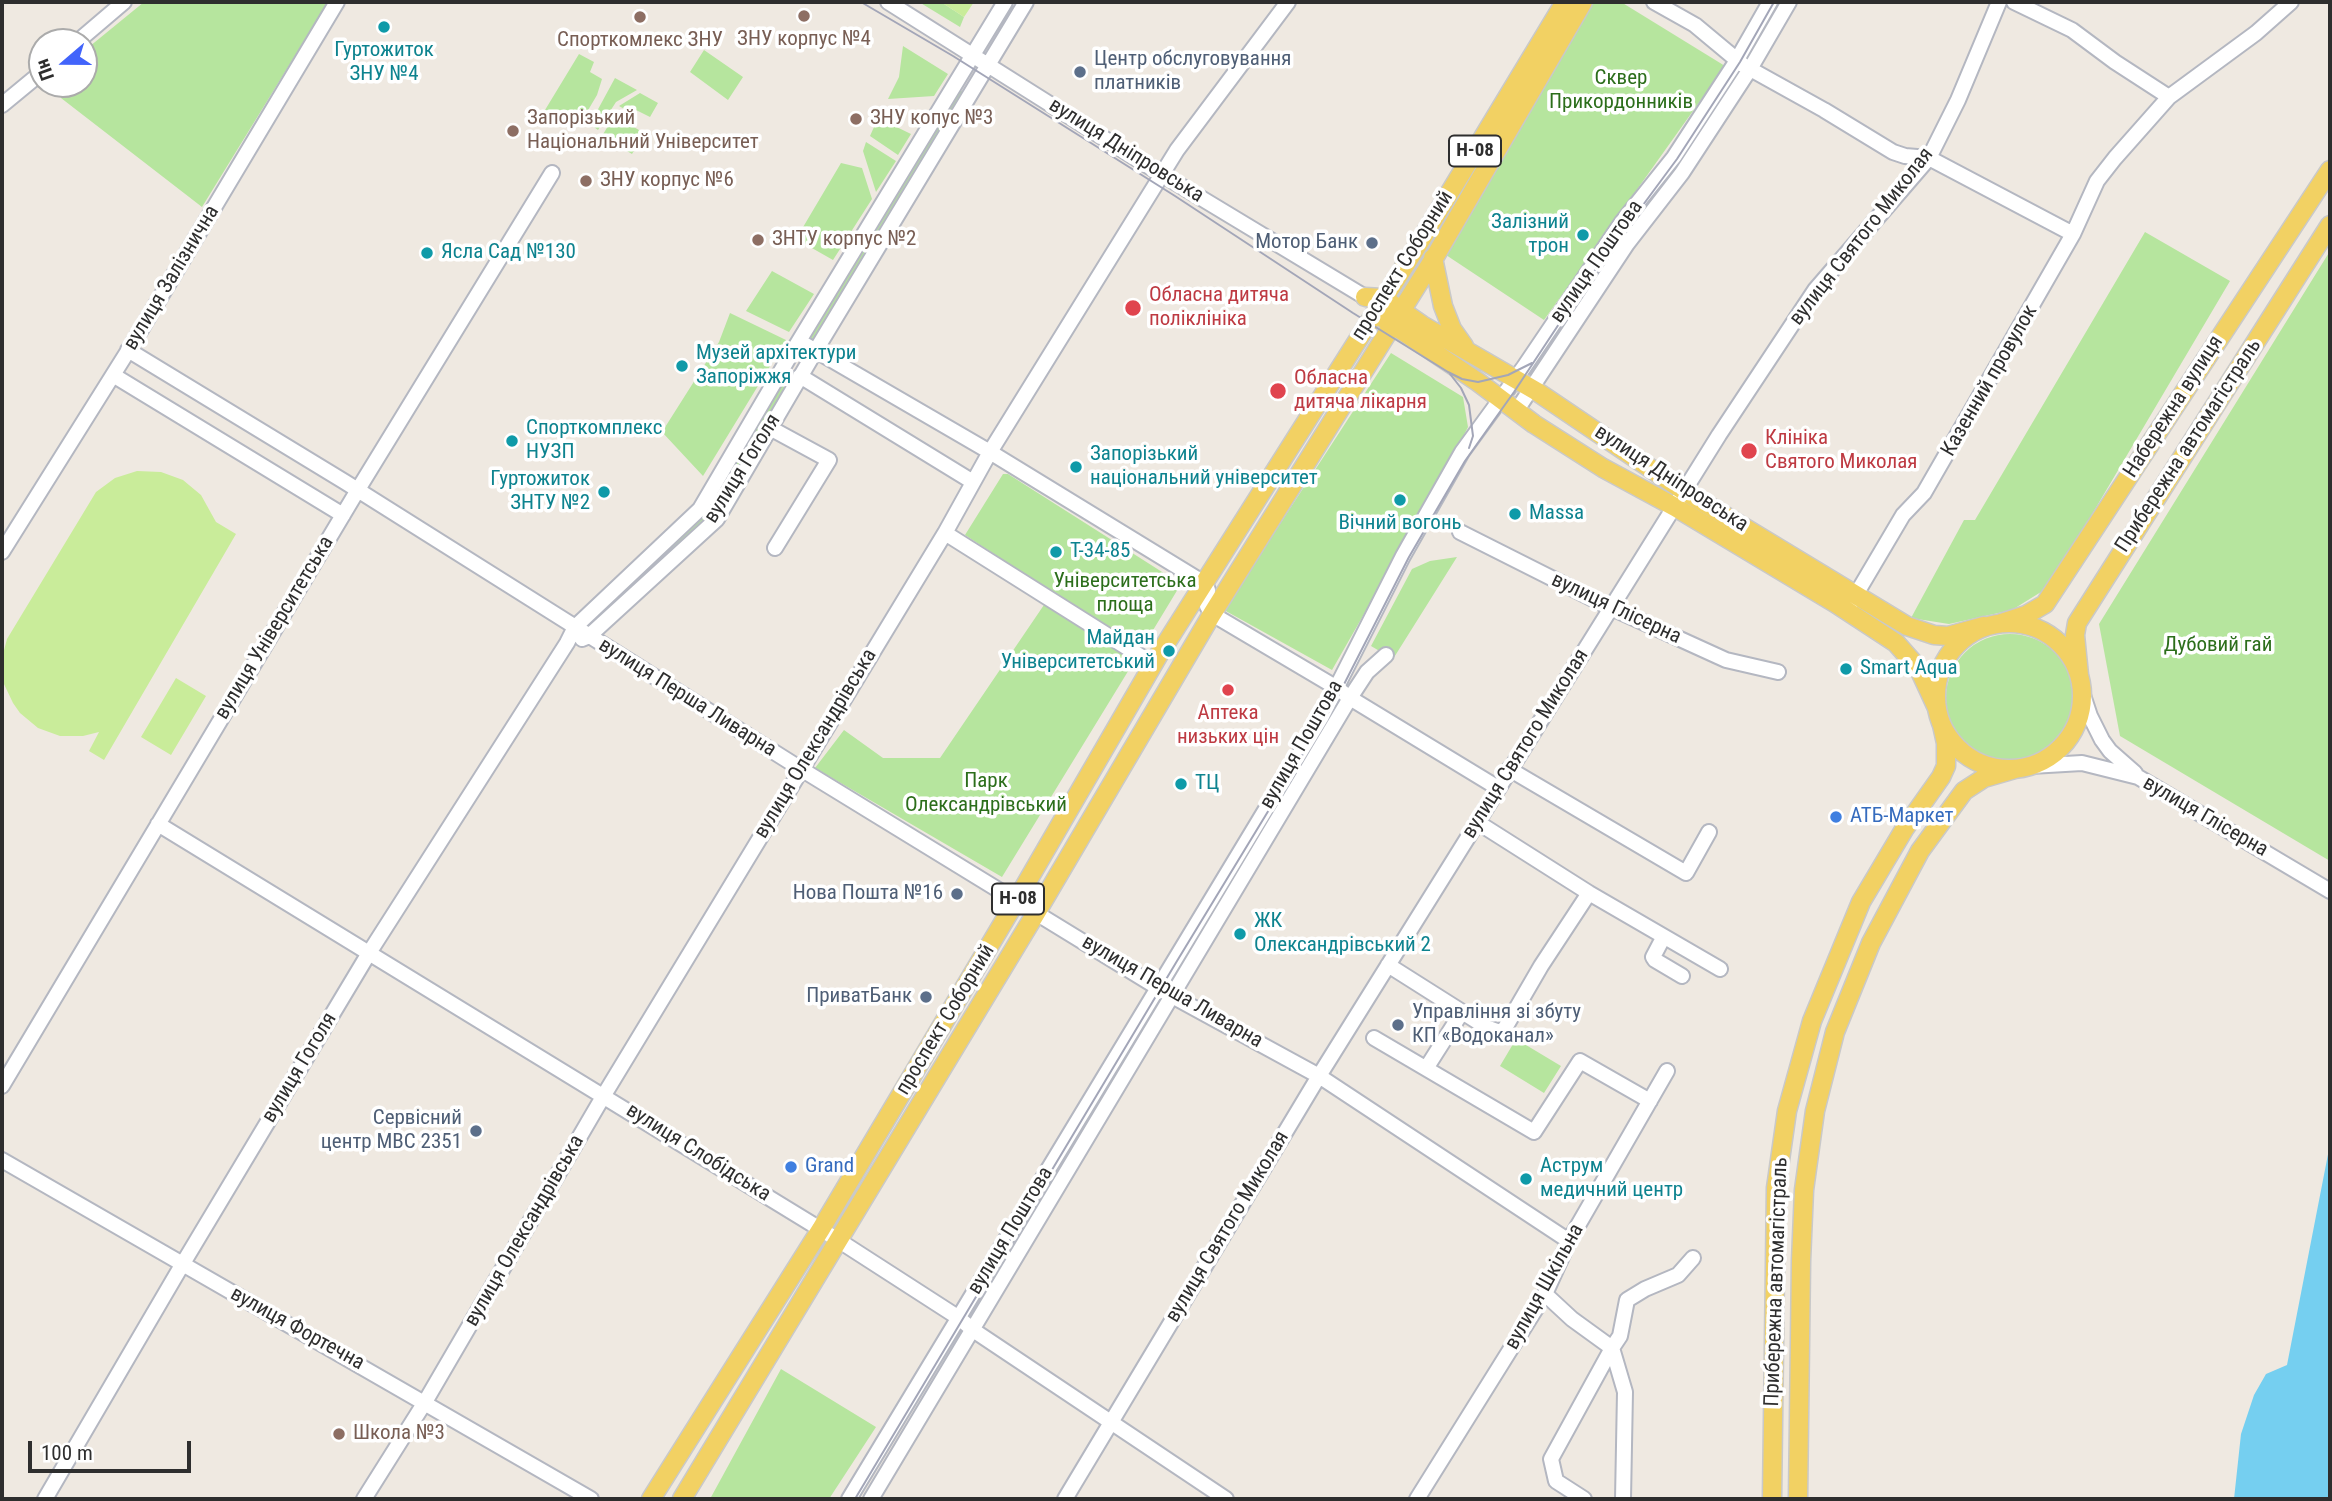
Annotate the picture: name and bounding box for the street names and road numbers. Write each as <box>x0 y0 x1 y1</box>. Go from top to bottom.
street label: вулиця Дніпровська <box>1044 93 1208 209</box>
road number: Н-08 <box>1449 136 1501 167</box>
street label: вулиця Святого Миколая <box>1785 143 1939 331</box>
street label: проспект Соборний <box>1347 187 1459 345</box>
street label: вулиця Поштова <box>1545 196 1649 328</box>
street label: вулиця Залізнична <box>119 201 225 355</box>
street label: Казенний провулок <box>1936 301 2044 461</box>
street label: Набережна вулиця <box>2119 331 2229 483</box>
street label: Прибережна автомагістраль <box>2111 335 2267 557</box>
street label: вулиця Гоголя <box>699 410 787 528</box>
street label: вулиця Дніпровська <box>1590 420 1752 538</box>
street label: вулиця Університетська <box>210 532 340 724</box>
street label: вулиця Глісерна <box>1547 568 1685 650</box>
street label: вулиця Перша Ливарна <box>594 633 780 763</box>
street label: вулиця Олександрівська <box>749 645 883 843</box>
street label: вулиця Святого Миколая <box>1457 645 1595 843</box>
street label: вулиця Поштова <box>1255 676 1349 814</box>
street label: вулиця Глісерна <box>2138 771 2272 863</box>
road number: Н-08 <box>992 884 1044 914</box>
street label: вулиця Перша Ливарна <box>1077 930 1267 1054</box>
street label: проспект Соборний <box>891 940 1001 1100</box>
street label: вулиця Гоголя <box>257 1008 343 1128</box>
street label: вулиця Слобідська <box>621 1098 775 1208</box>
street label: вулиця Святого Миколая <box>1161 1127 1295 1327</box>
street label: вулиця Олександрівська <box>460 1131 590 1331</box>
street label: Прибережна автомагістраль <box>1760 1157 1794 1407</box>
street label: вулиця Поштова <box>963 1163 1059 1299</box>
street label: вулиця Шкільна <box>1500 1220 1590 1354</box>
street label: вулиця Фортечна <box>226 1282 368 1376</box>

